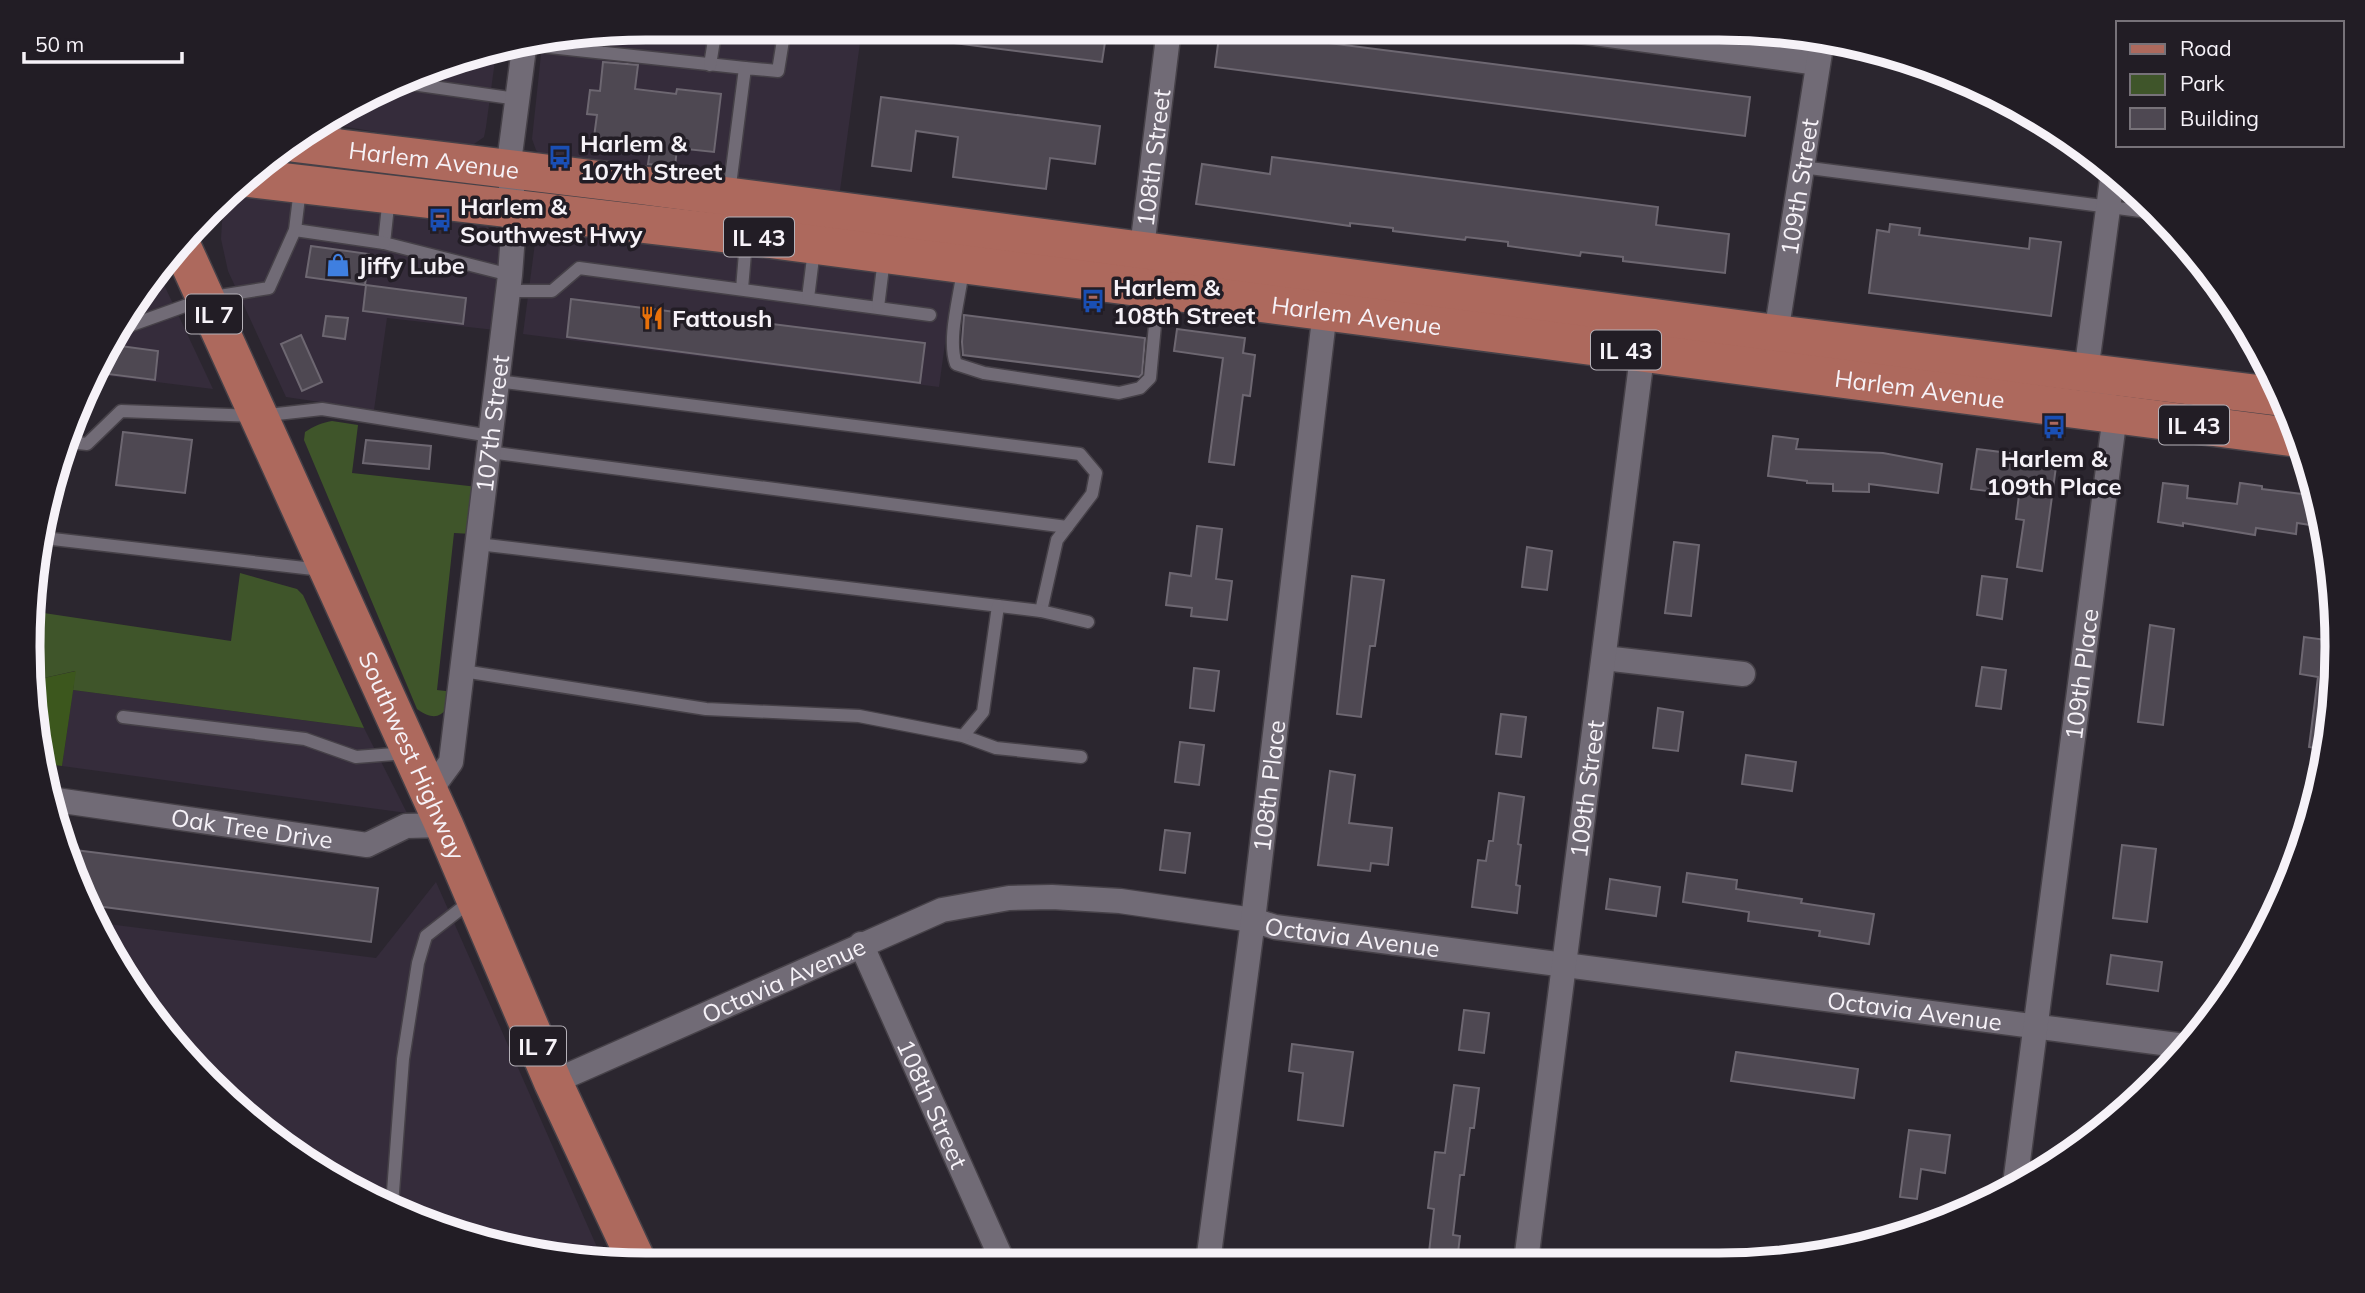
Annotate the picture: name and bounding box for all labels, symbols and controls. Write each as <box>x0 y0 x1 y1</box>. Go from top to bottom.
scale bar <box>24 21 182 65</box>
legend <box>2116 21 2344 147</box>
text: 50 m <box>35 31 84 57</box>
text: Road <box>2180 35 2231 61</box>
text: Park <box>2180 70 2224 96</box>
street label: 108th Street <box>1130 87 1176 228</box>
text: Building <box>2180 105 2259 131</box>
street label: 109th Street <box>1774 116 1825 257</box>
place label: Harlem & 107th Street <box>580 128 722 186</box>
street label: Harlem Avenue <box>347 135 521 185</box>
bus stop icon: Harlem & 107th Street <box>546 143 574 171</box>
place label: Harlem & Southwest Hwy <box>460 191 643 249</box>
bus stop icon: Harlem & Southwest Hwy <box>426 206 454 234</box>
road number: IL 43 <box>724 218 794 256</box>
place label: Jiffy Lube <box>358 250 465 280</box>
shop icon: Jiffy Lube <box>324 251 352 279</box>
place label: Harlem & 108th Street <box>1113 272 1255 330</box>
bus stop icon: Harlem & 108th Street <box>1079 287 1107 315</box>
street label: Harlem Avenue <box>1270 289 1443 341</box>
road number: IL 7 <box>186 294 242 334</box>
place label: Fattoush <box>672 303 773 333</box>
restaurant icon: Fattoush <box>638 304 666 332</box>
road number: IL 43 <box>1591 330 1661 370</box>
street label: 107th Street <box>469 353 515 494</box>
street label: Harlem Avenue <box>1833 363 2007 415</box>
road number: IL 43 <box>2159 406 2229 444</box>
bus stop icon: Harlem & 109th Place <box>2040 413 2068 441</box>
place label: Harlem & 109th Place <box>1986 443 2122 501</box>
street label: 109th Place <box>2058 607 2105 742</box>
street label: Southwest Highway <box>352 647 472 864</box>
street label: 108th Place <box>1246 718 1292 853</box>
street label: 109th Street <box>1563 718 1610 859</box>
street label: Oak Tree Drive <box>169 802 335 855</box>
street label: Octavia Avenue <box>1261 910 1442 963</box>
street label: Octavia Avenue <box>697 931 870 1029</box>
street label: Octavia Avenue <box>1825 984 2004 1037</box>
road number: IL 7 <box>510 1026 566 1065</box>
street label: 108th Street <box>890 1035 974 1173</box>

